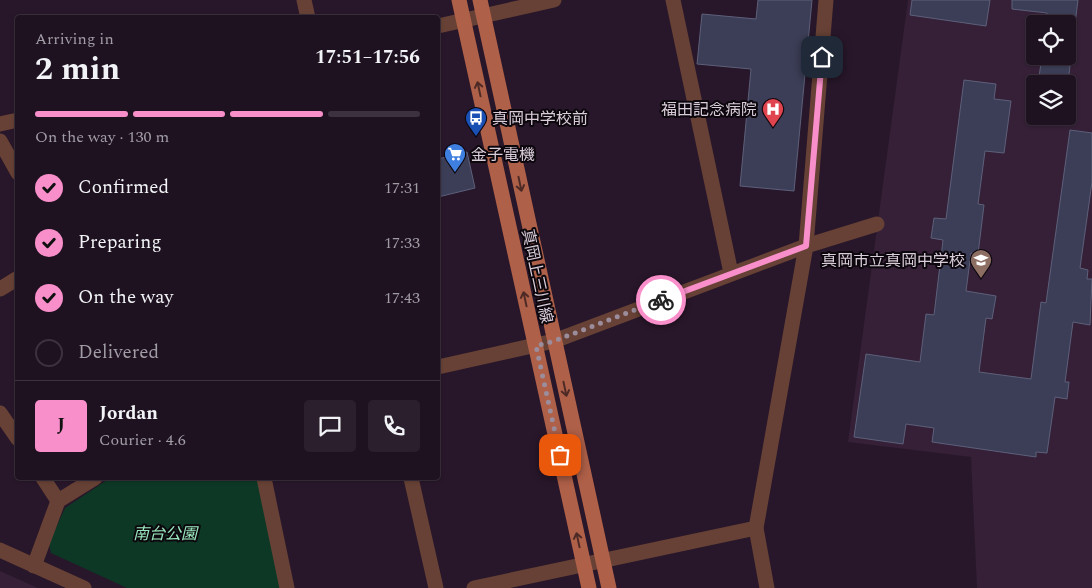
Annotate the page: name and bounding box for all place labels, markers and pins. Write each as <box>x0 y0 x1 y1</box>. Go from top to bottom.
pin <box>801 36 843 78</box>
hospital icon: 福田記念病院 <box>761 97 785 128</box>
place label: 福田記念病院 <box>661 98 757 122</box>
bus stop icon: 真岡中学校前 <box>464 106 488 137</box>
place label: 真岡中学校前 <box>492 107 588 131</box>
supermarket icon: 金子電機 <box>443 142 467 173</box>
place label: 金子電機 <box>471 143 535 167</box>
school or university icon: 真岡市立真岡中学校 <box>969 248 993 279</box>
place label: 真岡市立真岡中学校 <box>821 249 965 273</box>
pin <box>539 434 581 476</box>

